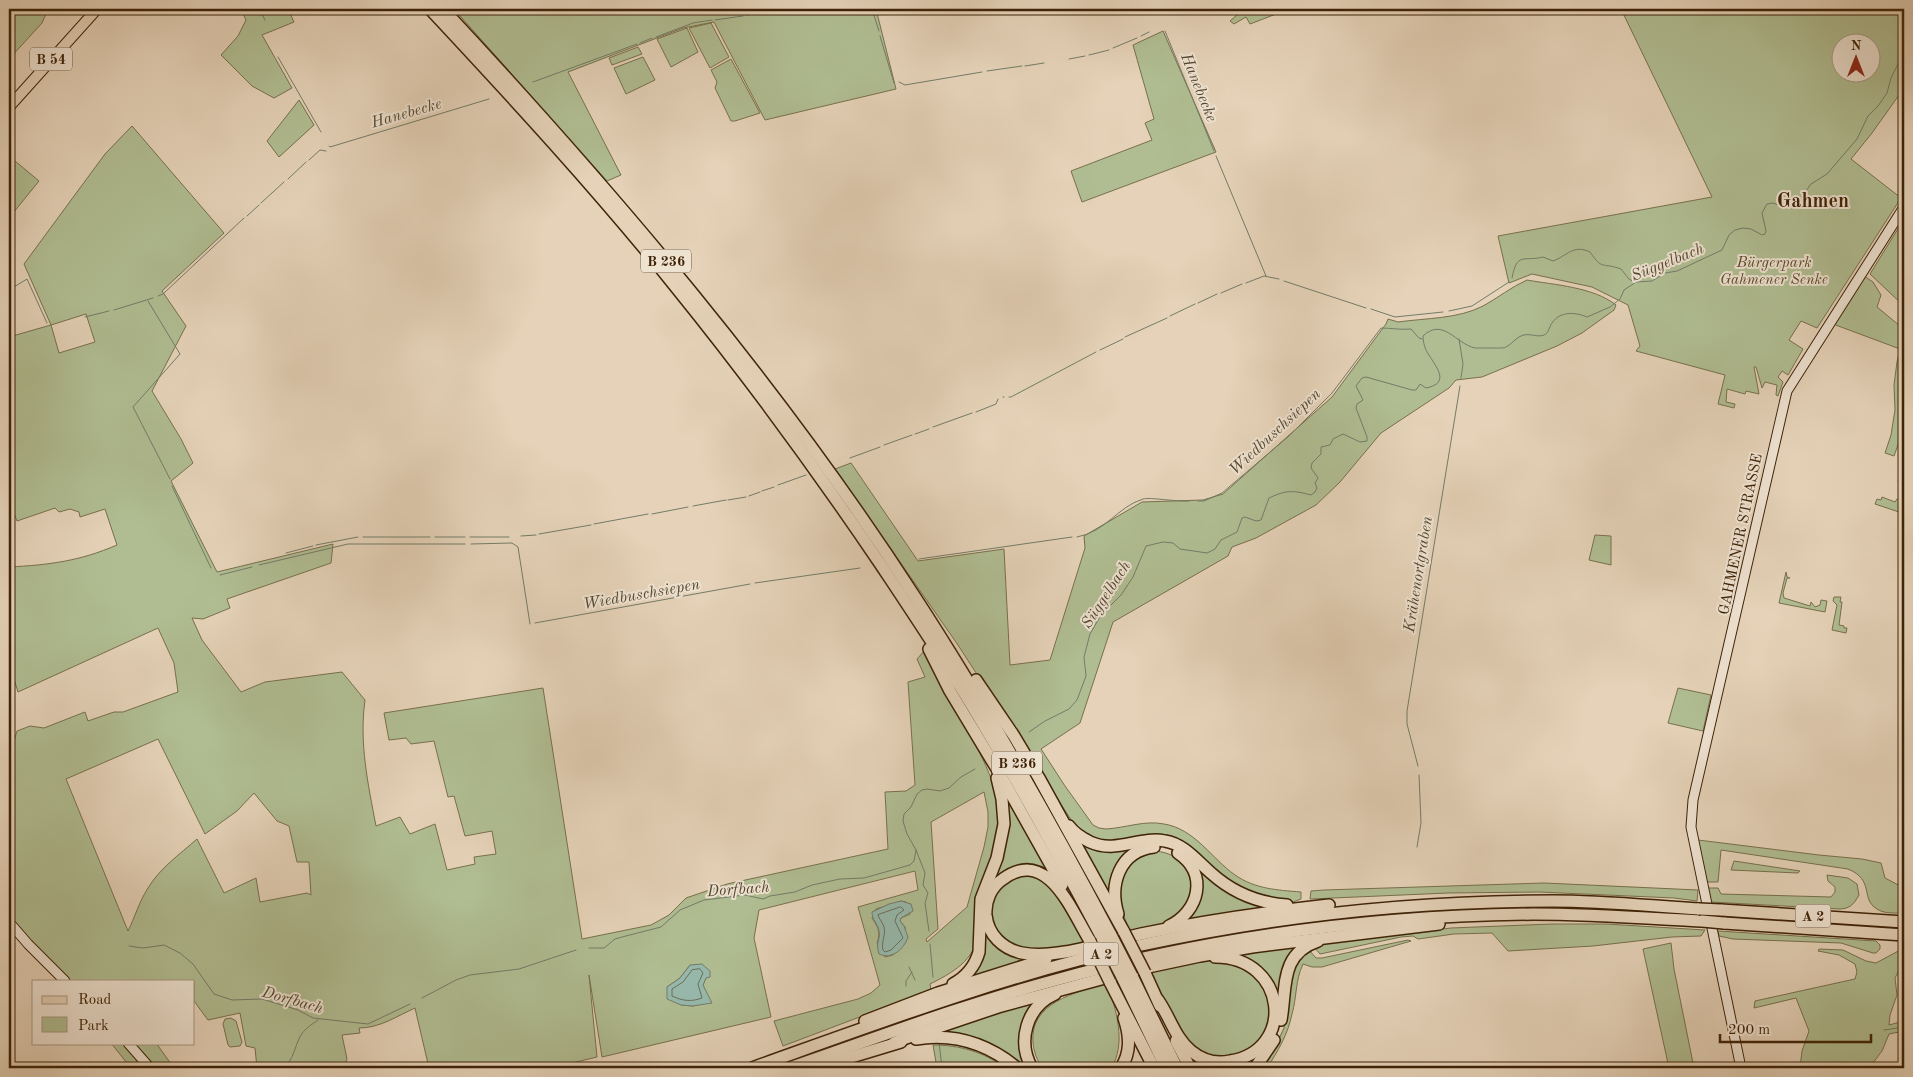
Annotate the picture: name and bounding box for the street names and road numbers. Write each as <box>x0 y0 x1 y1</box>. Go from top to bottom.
road number: B 54 <box>30 48 72 70</box>
road number: B 236 <box>641 250 691 272</box>
street label: GAHMENER STRASSE <box>1717 452 1766 616</box>
road number: B 236 <box>992 751 1042 774</box>
road number: A 2 <box>1796 904 1830 928</box>
road number: A 2 <box>1084 942 1118 966</box>

